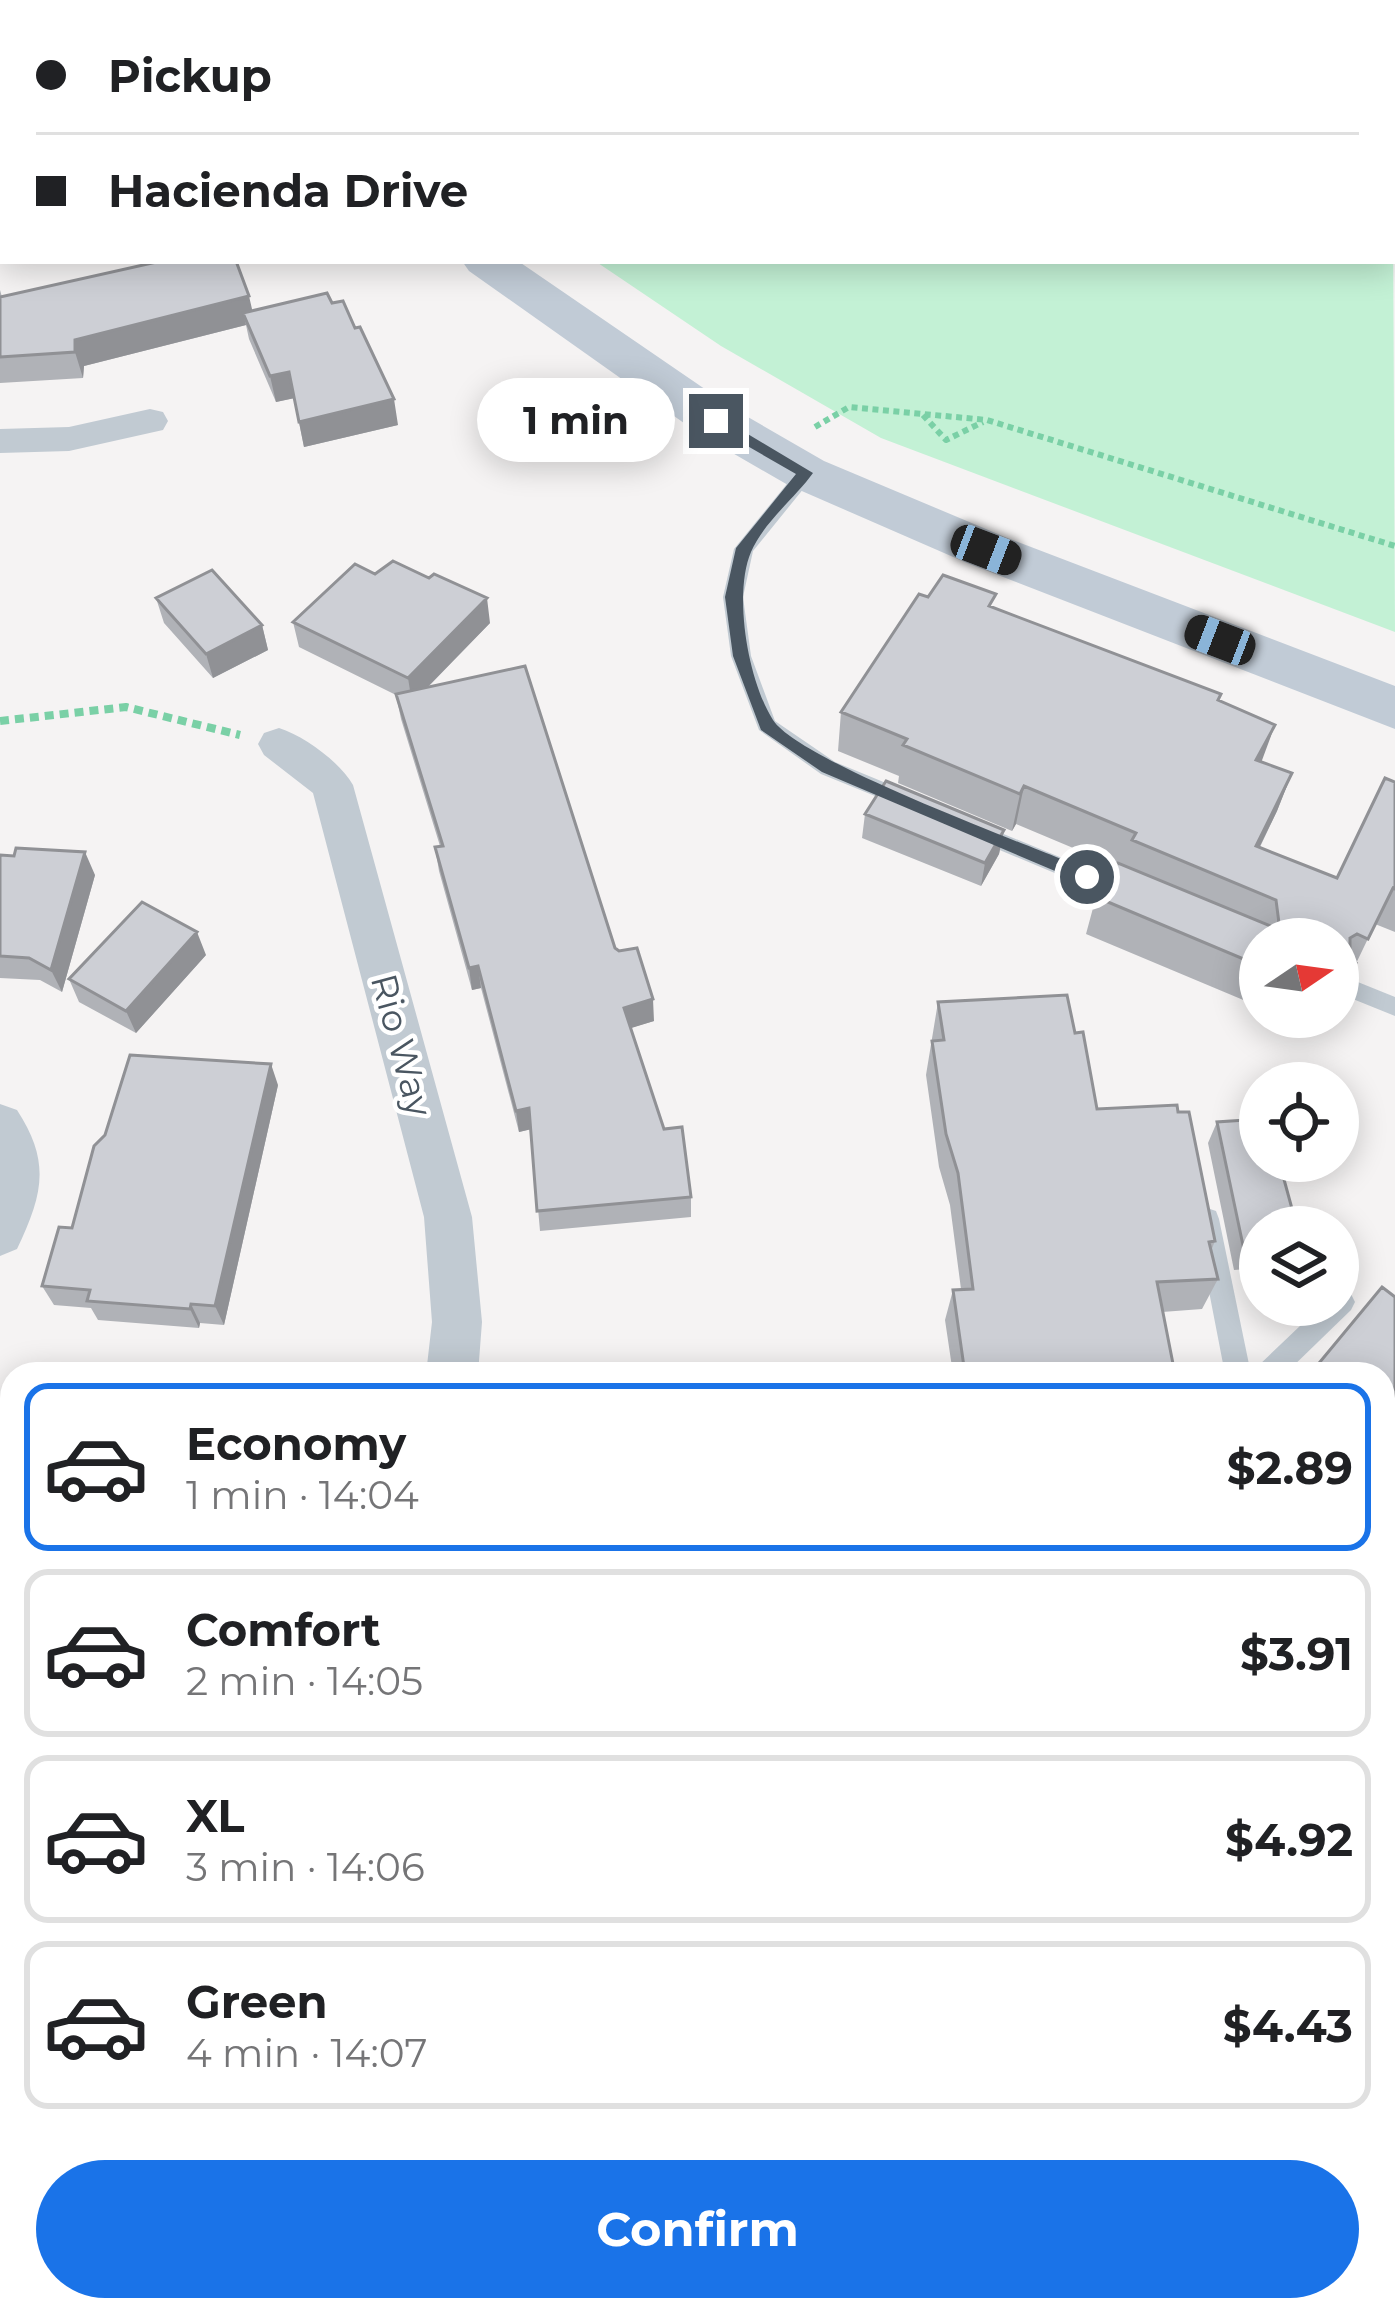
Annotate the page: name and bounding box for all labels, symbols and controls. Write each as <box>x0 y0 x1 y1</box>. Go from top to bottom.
text: Pickup <box>108 48 272 103</box>
text: Hacienda Drive <box>108 163 468 218</box>
callout: 1 min <box>476 379 674 463</box>
route end <box>689 394 743 448</box>
text: 1 min <box>523 396 629 444</box>
car <box>946 520 1026 580</box>
car <box>1180 610 1260 670</box>
route start <box>1060 850 1114 904</box>
north arrow <box>1239 918 1359 1038</box>
map controls <box>1239 918 1359 1326</box>
street label: Rio Way <box>362 969 442 1122</box>
button: locate <box>1239 1062 1359 1182</box>
button: layers <box>1239 1206 1359 1326</box>
icon: car <box>42 1413 150 1521</box>
text: Economy <box>186 1416 406 1471</box>
text: $2.89 <box>1227 1440 1353 1495</box>
text: 1 min · 14:04 <box>186 1471 419 1519</box>
icon: car <box>42 1599 150 1707</box>
text: Comfort <box>186 1602 381 1657</box>
text: $3.91 <box>1240 1626 1353 1681</box>
text: 2 min · 14:05 <box>186 1657 423 1705</box>
icon: car <box>42 1785 150 1893</box>
text: XL <box>186 1788 244 1843</box>
text: $4.92 <box>1225 1812 1353 1867</box>
text: 3 min · 14:06 <box>186 1843 425 1891</box>
icon: car <box>42 1971 150 2079</box>
text: Green <box>186 1974 328 2029</box>
text: $4.43 <box>1223 1998 1353 2053</box>
text: 4 min · 14:07 <box>186 2029 427 2077</box>
button: Confirm <box>36 2160 1359 2298</box>

